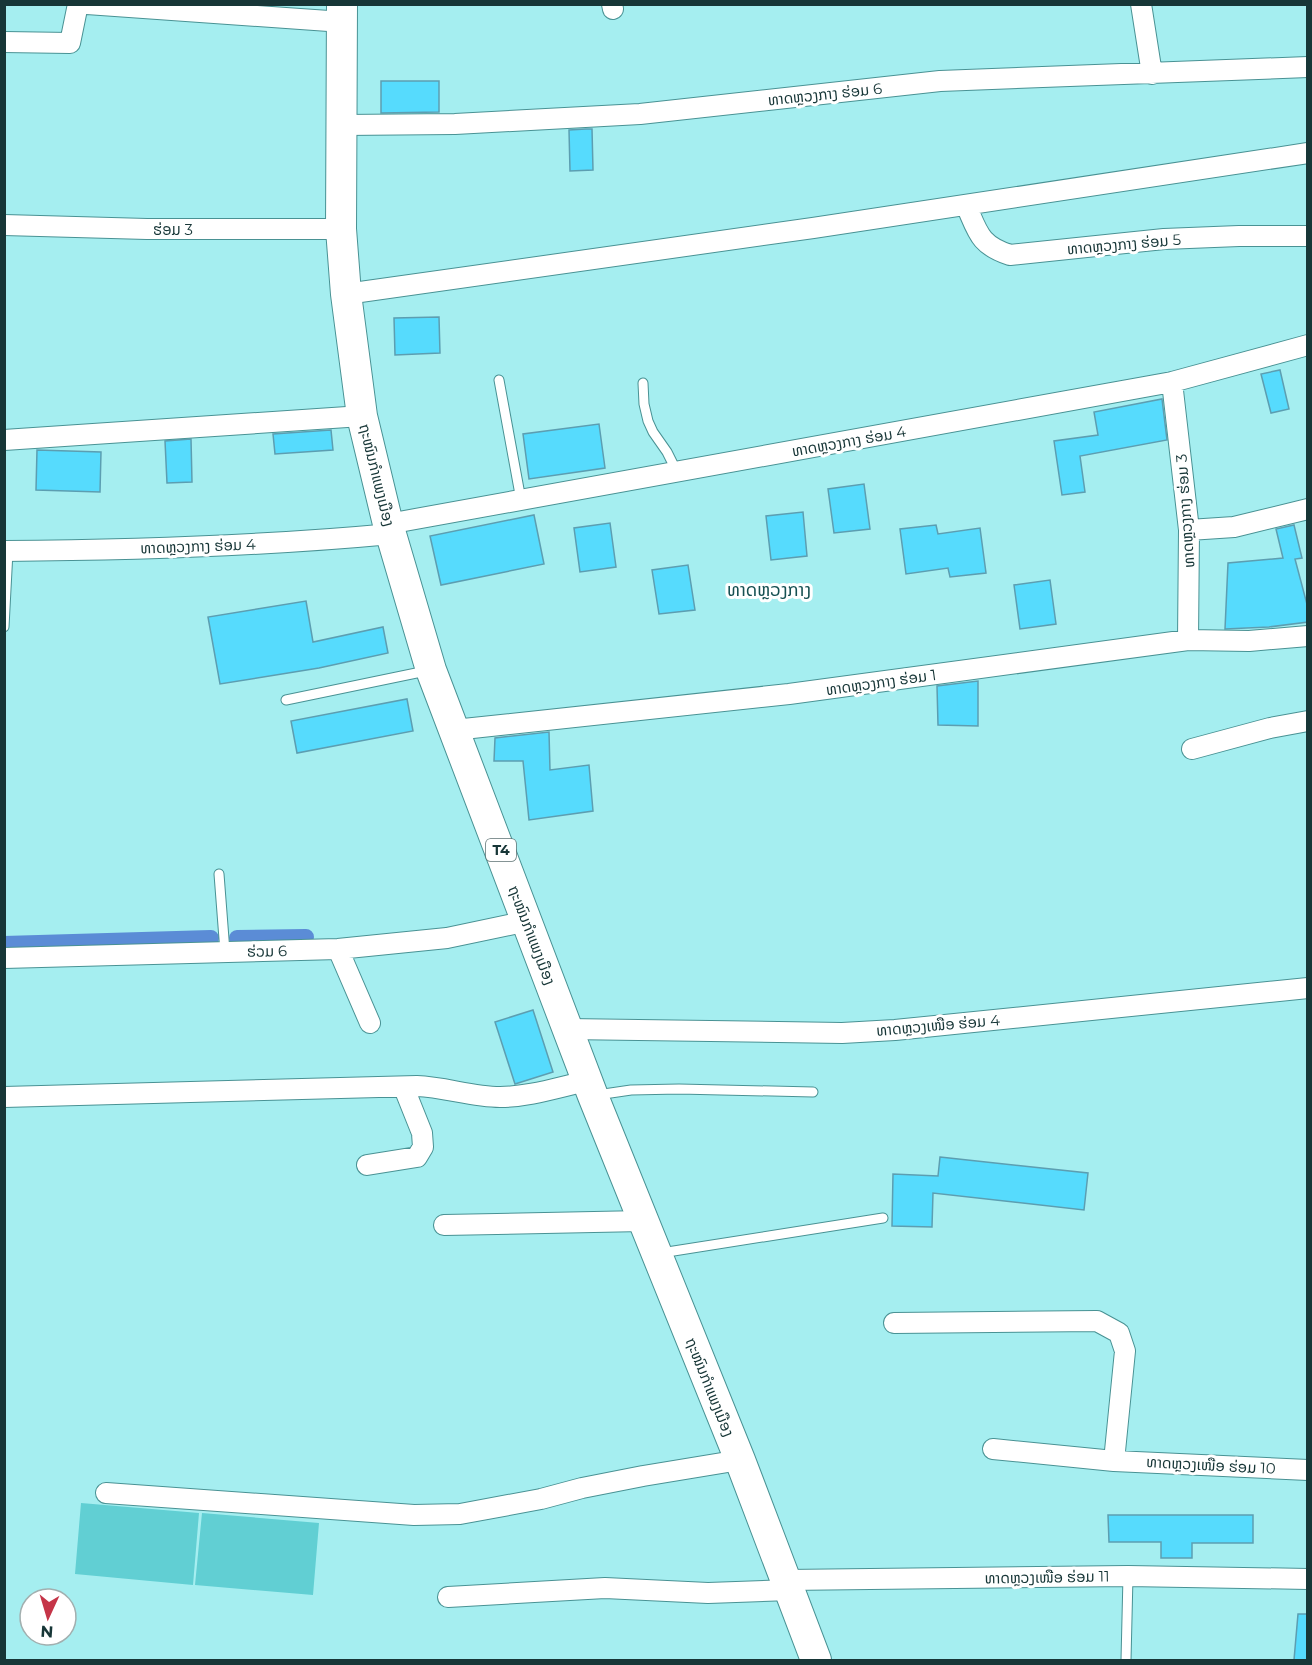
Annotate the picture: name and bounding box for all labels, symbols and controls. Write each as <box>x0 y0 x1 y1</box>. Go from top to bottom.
street label: ທາດຫຼວງກາງ ຮ່ອມ 6 <box>767 79 883 109</box>
street label: ຮ່ອມ 3 <box>153 220 193 239</box>
street label: ທາດຫຼວງກາງ ຮ່ອມ 5 <box>1066 230 1182 258</box>
street label: ຖະໜົນກຳແພງເມືອງ <box>355 422 399 528</box>
street label: ທາດຫຼວງກາງ ຮ່ອມ 4 <box>790 422 908 460</box>
street label: ທາດຫຼວງກາງ ຮ່ອມ 3 <box>1172 453 1198 569</box>
street label: ທາດຫຼວງກາງ ຮ່ອມ 4 <box>140 534 256 558</box>
district label: ທາດຫຼວງກາງ <box>727 579 811 601</box>
street label: ທາດຫຼວງກາງ ຮ່ອມ 1 <box>825 665 937 699</box>
road number: T4 <box>486 839 516 861</box>
street label: ຖະໜົນກຳແພງເມືອງ <box>504 883 560 987</box>
street label: ຮ່ວມ 6 <box>247 941 287 961</box>
street label: ທາດຫຼວງເໜືອ ຮ່ອມ 4 <box>875 1010 1001 1040</box>
street label: ຖະໜົນກຳແພງເມືອງ <box>681 1335 739 1439</box>
street label: ທາດຫຼວງເໜືອ ຮ່ອມ 10 <box>1146 1452 1276 1478</box>
street label: ທາດຫຼວງເໜືອ ຮ່ອມ 11 <box>984 1566 1110 1588</box>
north arrow <box>18 1587 78 1647</box>
text: N <box>40 1622 54 1641</box>

